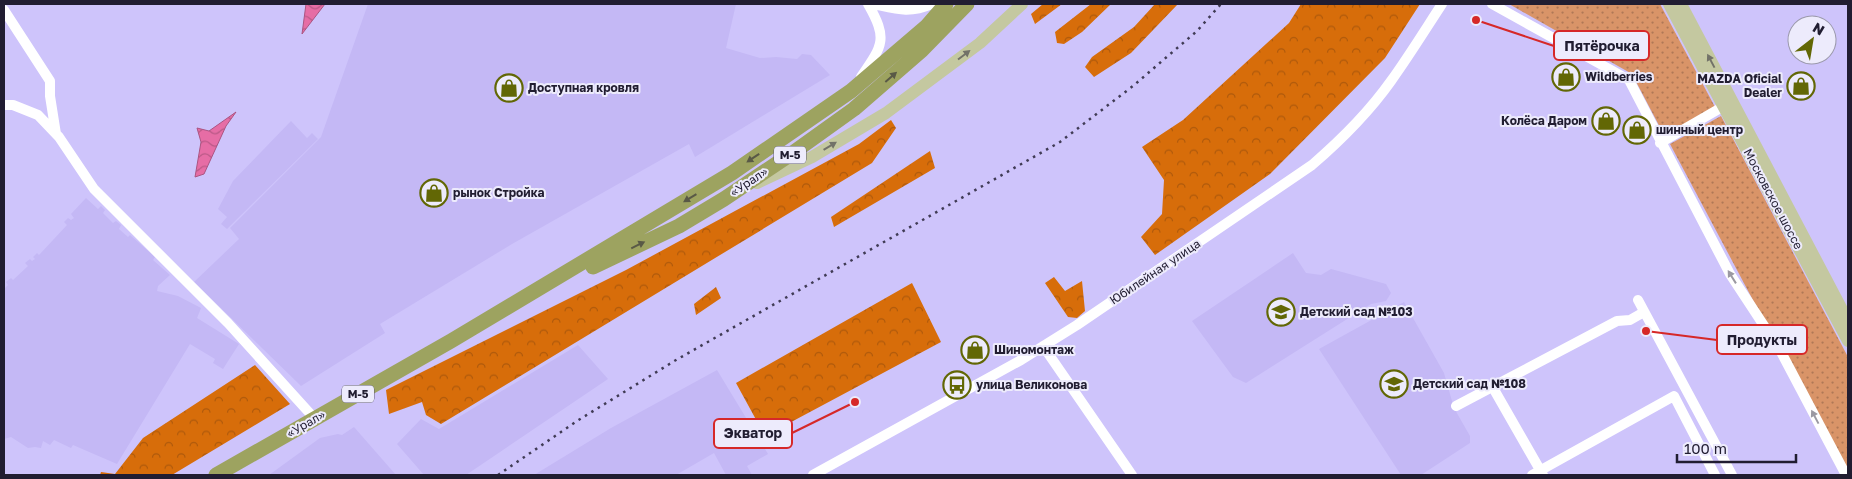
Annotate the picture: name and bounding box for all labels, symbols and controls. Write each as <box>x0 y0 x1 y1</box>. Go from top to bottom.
north arrow <box>1787 15 1837 65</box>
text: N <box>1810 18 1828 38</box>
callout: Пятёрочка <box>1554 31 1649 60</box>
text: Пятёрочка <box>1564 37 1640 54</box>
one-way arrow <box>957 50 971 60</box>
one-way arrow <box>1707 54 1715 68</box>
shop icon: Wildberries <box>1551 62 1581 92</box>
place label: Wildberries <box>1585 69 1653 84</box>
one-way arrow <box>885 71 897 83</box>
place label: MAZDA Oficial Dealer <box>1697 71 1782 100</box>
shop icon: MAZDA Oficial Dealer <box>1786 71 1816 101</box>
shop icon: Доступная кровля <box>494 73 524 103</box>
place label: Доступная кровля <box>528 80 639 95</box>
shop icon: Колёса Даром <box>1591 106 1621 136</box>
place label: Колёса Даром <box>1501 113 1587 128</box>
shop icon: шинный центр <box>1622 115 1652 145</box>
place label: шинный центр <box>1656 122 1744 137</box>
one-way arrow <box>823 142 836 151</box>
road number: М-5 <box>774 146 806 164</box>
street label: Московское шоссе <box>1741 146 1806 252</box>
one-way arrow <box>747 153 760 163</box>
street label: «Урал» <box>727 163 771 200</box>
shop icon: рынок Стройка <box>419 178 449 208</box>
place label: рынок Стройка <box>453 185 544 200</box>
one-way arrow <box>684 194 697 203</box>
street label: Юбилейная улица <box>1106 236 1203 308</box>
one-way arrow <box>631 241 645 249</box>
one-way arrow <box>1728 271 1737 284</box>
school or university icon: Детский сад №103 <box>1266 297 1296 327</box>
place label: Детский сад №103 <box>1300 304 1413 319</box>
callout: Продукты <box>1717 325 1807 354</box>
text: Продукты <box>1727 331 1797 348</box>
shop icon: Шиномонтаж <box>960 335 990 365</box>
place label: Шиномонтаж <box>994 342 1074 357</box>
school or university icon: Детский сад №108 <box>1379 369 1409 399</box>
bus stop icon: улица Великонова <box>942 370 972 400</box>
place label: Детский сад №108 <box>1413 376 1526 391</box>
place label: улица Великонова <box>976 377 1087 392</box>
road number: М-5 <box>342 386 374 402</box>
street label: «Урал» <box>284 406 328 441</box>
one-way arrow <box>1811 409 1819 424</box>
callout: Экватор <box>714 419 792 448</box>
text: Экватор <box>724 424 783 441</box>
scale bar <box>1677 432 1796 464</box>
text: 100 m <box>1684 439 1727 457</box>

